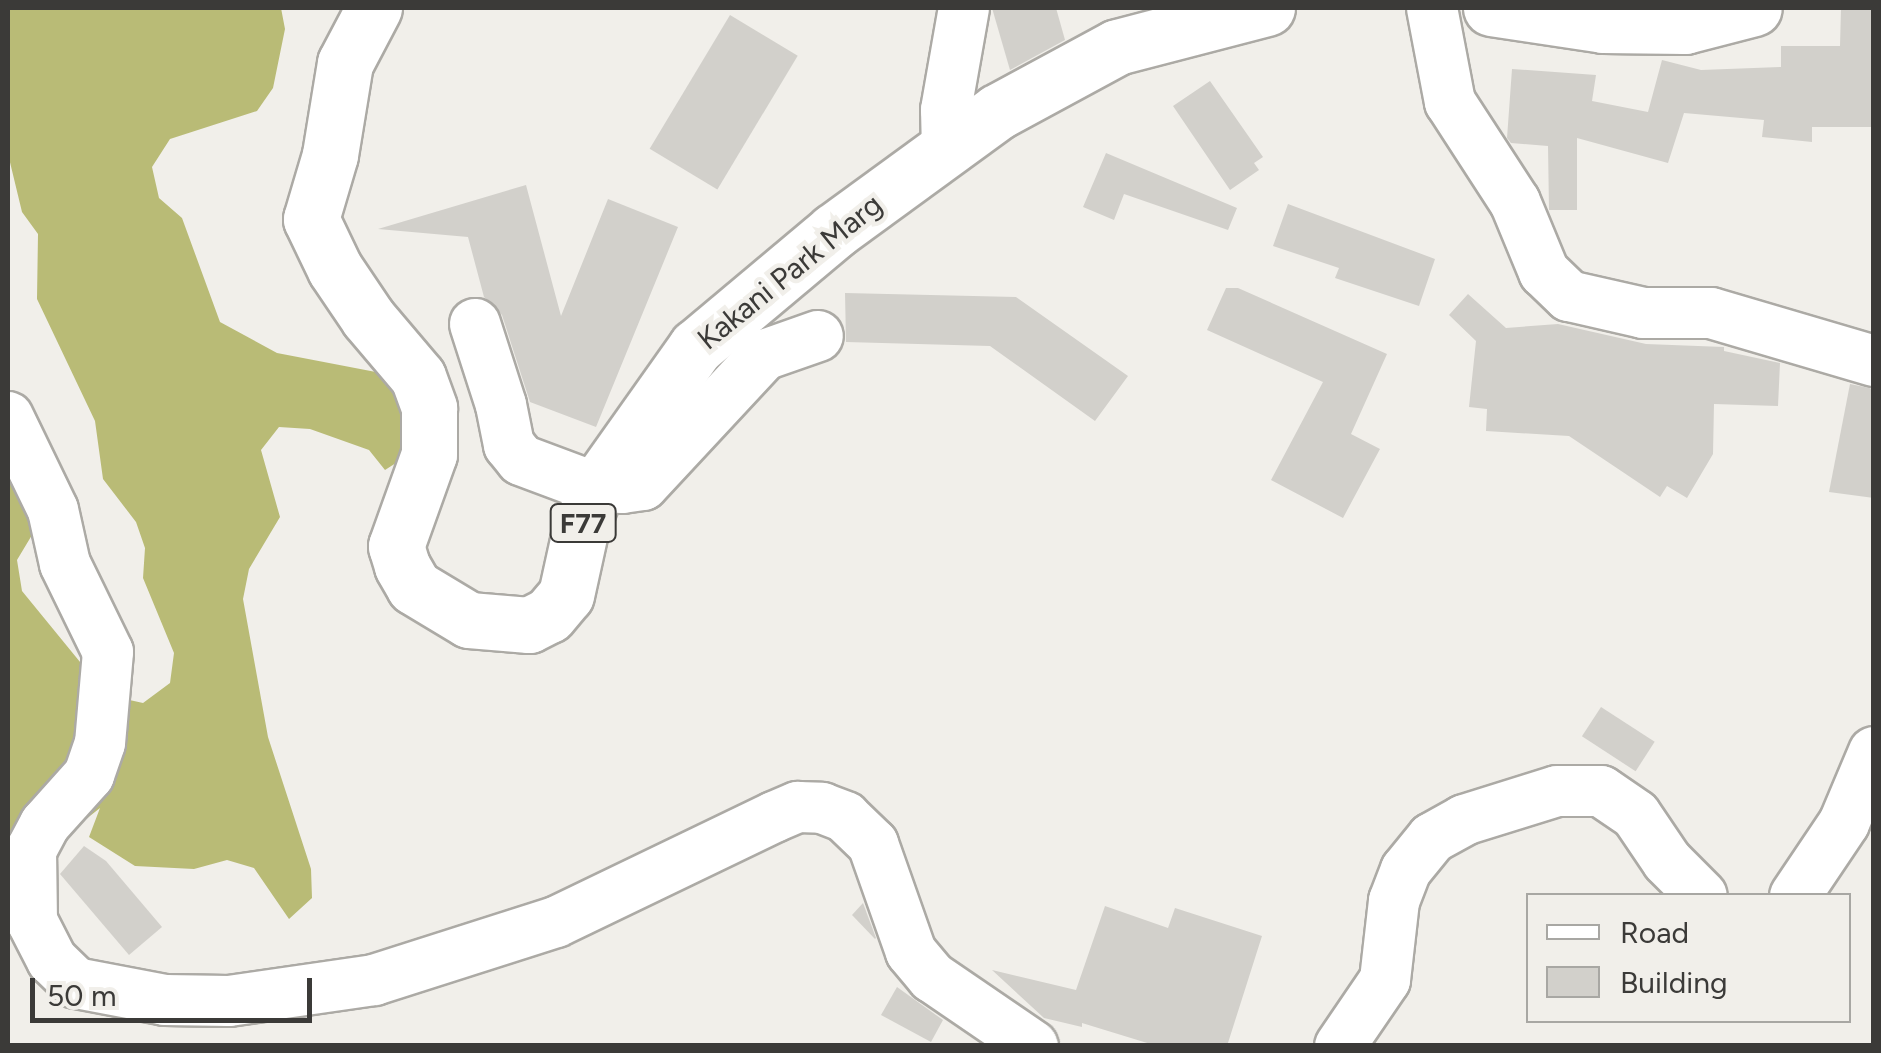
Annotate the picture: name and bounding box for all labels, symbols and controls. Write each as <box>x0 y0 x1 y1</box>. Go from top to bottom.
street label: Kakani Park Marg <box>691 187 889 357</box>
road number: F77 <box>548 500 618 546</box>
legend <box>1526 893 1851 1023</box>
text: Road <box>1620 914 1689 951</box>
scale bar <box>35 958 318 1020</box>
text: Building <box>1620 964 1728 1001</box>
text: 50 m <box>47 977 116 1014</box>

